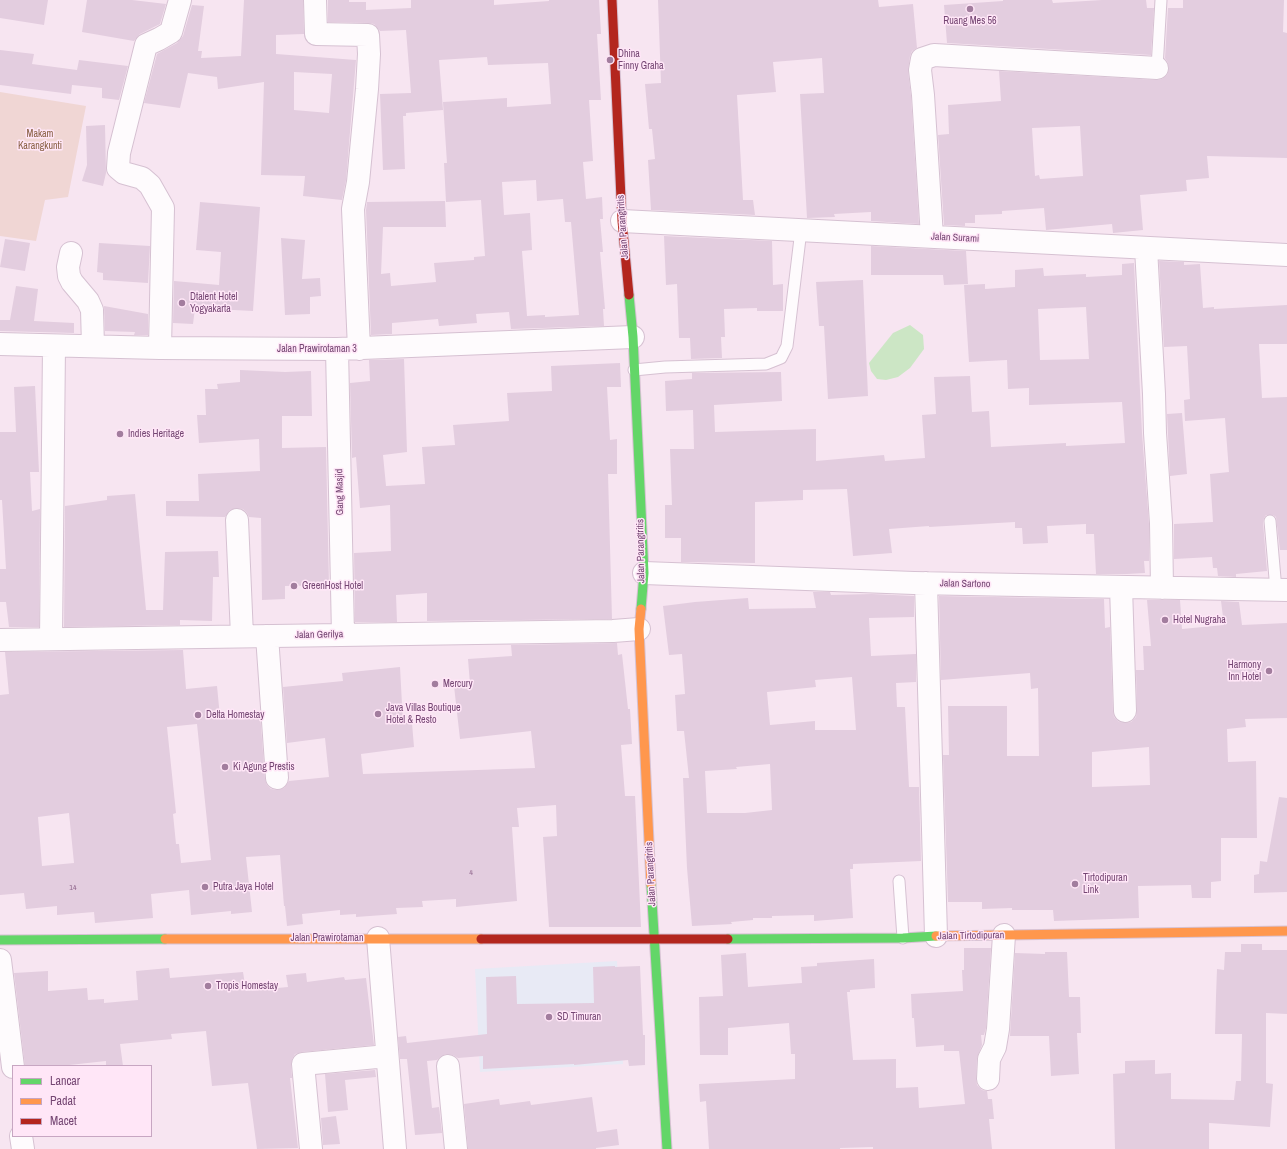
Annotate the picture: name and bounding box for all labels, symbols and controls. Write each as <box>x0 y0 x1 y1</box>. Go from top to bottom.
marker: Ruang Mes 56 <box>965 4 975 14</box>
place label: Ruang Mes 56 <box>943 15 997 27</box>
place label: Dhina Finny Graha <box>618 48 664 72</box>
marker: Dhina Finny Graha <box>605 55 615 65</box>
park label: Makam Karangkunti <box>18 128 62 152</box>
street label: Jalan Parangtritis <box>615 195 631 259</box>
street label: Jalan Surami <box>931 231 979 245</box>
place label: Dtalent Hotel Yogyakarta <box>190 291 237 314</box>
marker: Dtalent Hotel Yogyakarta <box>177 298 187 308</box>
street label: Jalan Prawirotaman 3 <box>277 343 357 355</box>
place label: Indies Heritage <box>128 428 184 440</box>
marker: Indies Heritage <box>115 429 125 439</box>
street label: Gang Masjid <box>334 469 346 515</box>
street label: Jalan Parangtritis <box>634 519 648 583</box>
street label: Jalan Sartono <box>940 578 990 590</box>
place label: GreenHost Hotel <box>302 580 363 592</box>
marker: GreenHost Hotel <box>289 581 299 591</box>
place label: Hotel Nugraha <box>1173 614 1226 626</box>
marker: Hotel Nugraha <box>1160 615 1170 625</box>
street label: Jalan Gerilya <box>295 629 343 641</box>
place label: Harmony Inn Hotel <box>1228 659 1261 682</box>
marker: Harmony Inn Hotel <box>1264 666 1274 676</box>
place label: Mercury <box>443 678 473 690</box>
marker: Mercury <box>430 679 440 689</box>
place label: Java Villas Boutique Hotel & Resto <box>386 702 461 726</box>
place label: Delta Homestay <box>206 709 264 721</box>
marker: Java Villas Boutique Hotel & Resto <box>373 709 383 719</box>
marker: Delta Homestay <box>193 710 203 720</box>
place label: Ki Agung Prestis <box>233 761 295 773</box>
marker: Ki Agung Prestis <box>220 762 230 772</box>
street label: Jalan Parangtritis <box>643 842 659 906</box>
house number: 4 <box>469 868 473 878</box>
place label: Tirtodipuran Link <box>1083 872 1127 896</box>
marker: Tirtodipuran Link <box>1070 879 1080 889</box>
place label: Putra Jaya Hotel <box>213 881 274 893</box>
marker: Putra Jaya Hotel <box>200 882 210 892</box>
house number: 14 <box>69 883 77 893</box>
street label: Jalan Tirtodipuran <box>938 929 1004 943</box>
street label: Jalan Prawirotaman <box>291 932 363 944</box>
place label: Tropis Homestay <box>216 980 278 992</box>
marker: Tropis Homestay <box>203 981 213 991</box>
place label: SD Timuran <box>557 1011 601 1023</box>
marker: SD Timuran <box>544 1012 554 1022</box>
legend <box>12 1065 152 1137</box>
text: Lancar <box>50 1073 80 1089</box>
text: Padat <box>50 1093 76 1109</box>
text: Macet <box>50 1113 77 1129</box>

